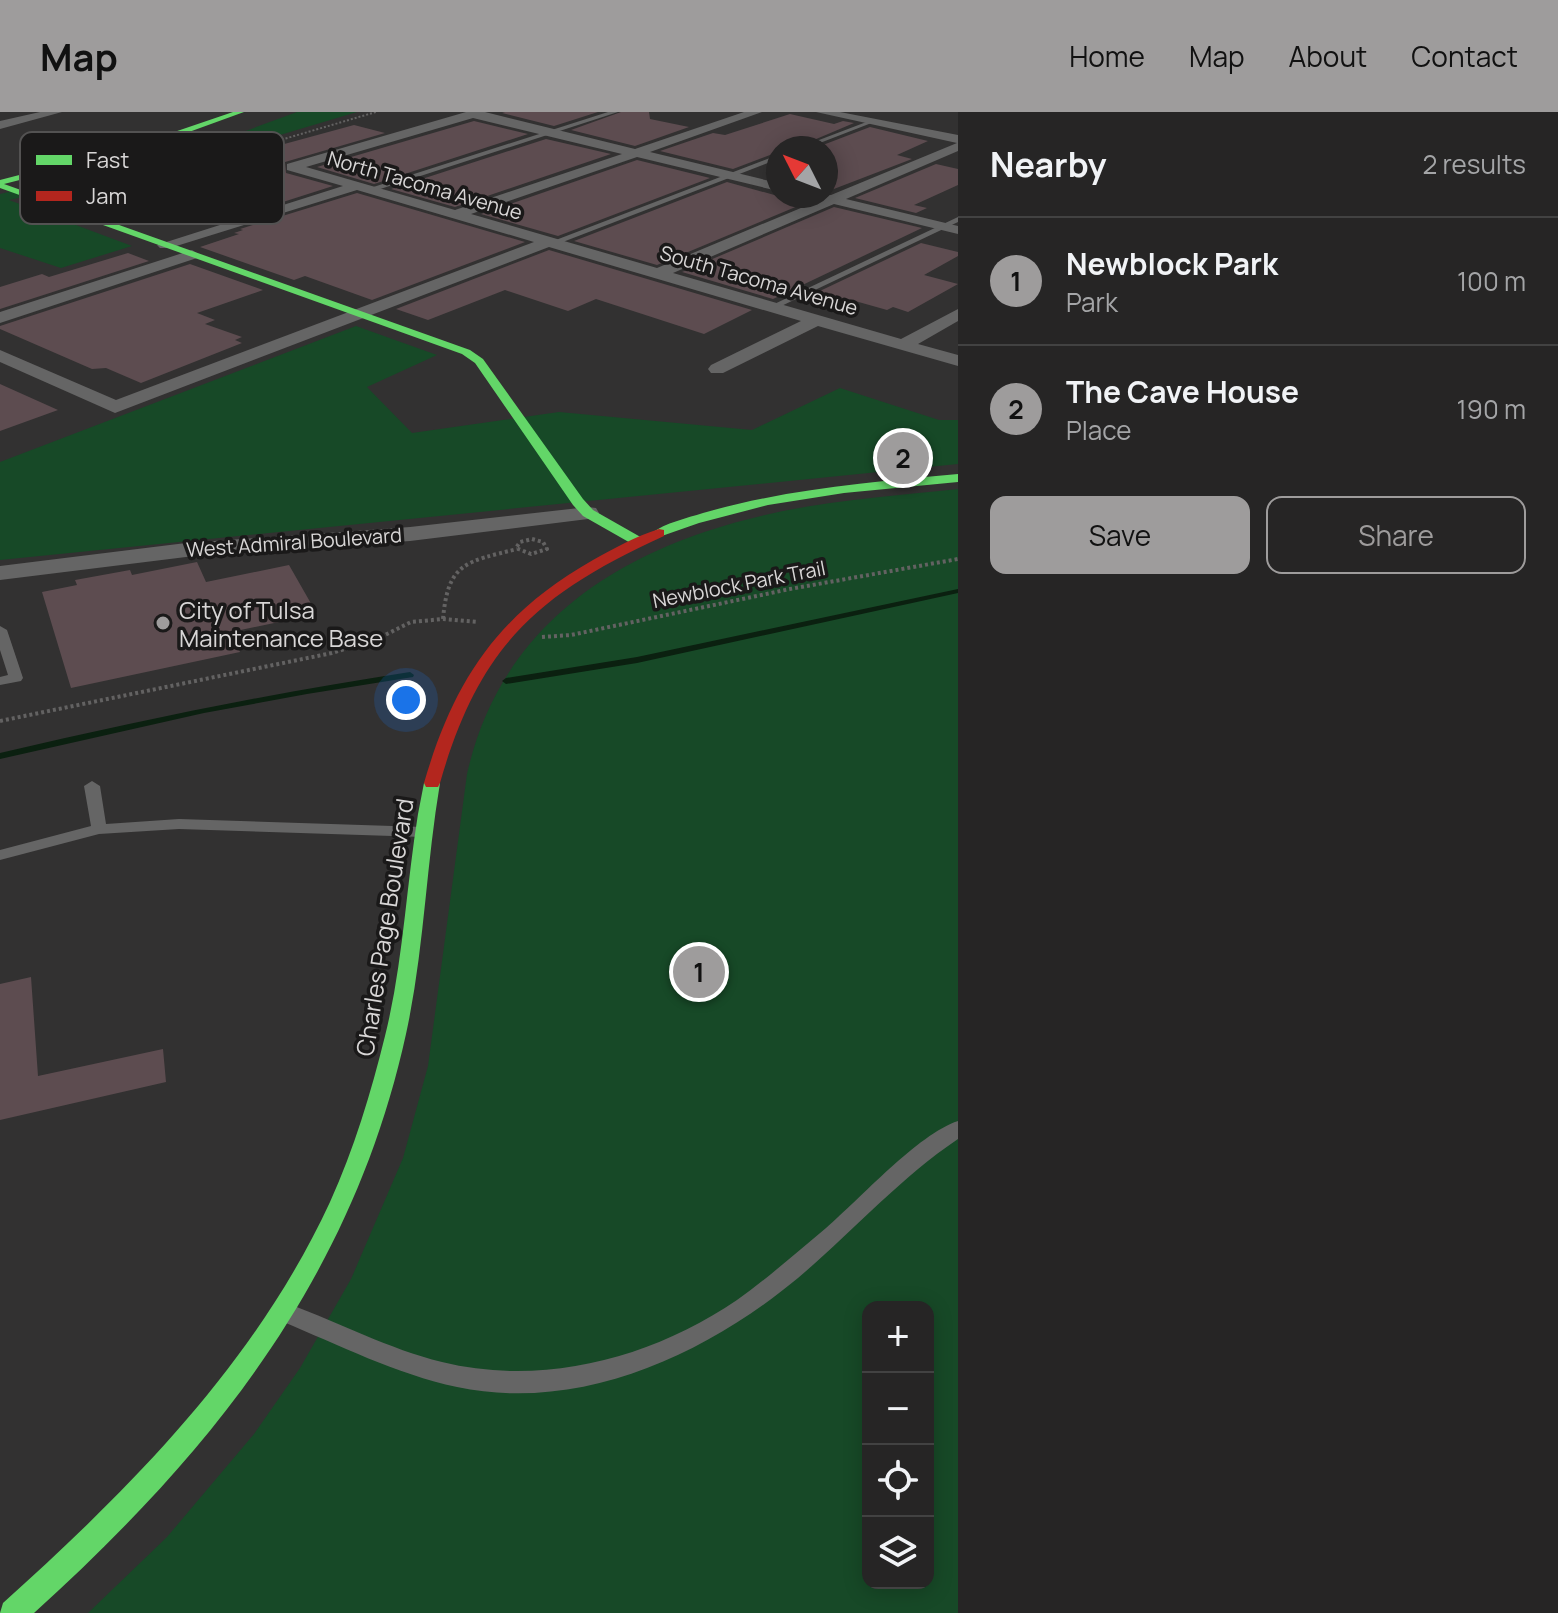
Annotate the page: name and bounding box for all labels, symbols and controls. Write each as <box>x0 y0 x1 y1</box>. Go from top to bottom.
text: Map <box>40 30 118 82</box>
text: Home <box>1069 37 1145 75</box>
text: Map <box>1189 37 1245 75</box>
text: About <box>1289 37 1367 75</box>
text: Contact <box>1411 37 1518 75</box>
legend <box>20 132 284 224</box>
north arrow <box>766 136 838 208</box>
text: Nearby <box>990 141 1106 187</box>
street label: North Tacoma Avenue <box>324 144 526 226</box>
text: Fast <box>86 145 129 175</box>
text: 2 results <box>1422 146 1526 182</box>
text: Jam <box>86 181 127 211</box>
street label: South Tacoma Avenue <box>657 239 861 321</box>
text: Newblock Park <box>1066 243 1278 284</box>
text: 1 <box>1010 263 1022 299</box>
text: 100 m <box>1457 263 1526 299</box>
text: Park <box>1066 284 1118 320</box>
text: The Cave House <box>1066 371 1299 412</box>
text: 2 <box>1008 391 1024 427</box>
text: 190 m <box>1457 391 1526 427</box>
text: Place <box>1066 412 1131 448</box>
pin: 2 <box>877 428 929 488</box>
button: Save <box>990 496 1250 574</box>
button: Share <box>1266 496 1526 574</box>
street label: West Admiral Boulevard <box>185 521 403 563</box>
street label: Newblock Park Trail <box>650 554 828 614</box>
place label: City of Tulsa Maintenance Base <box>179 593 383 654</box>
marker: City of Tulsa Maintenance Base <box>154 614 172 632</box>
your location <box>386 680 426 720</box>
street label: Charles Page Boulevard <box>347 796 421 1058</box>
pin: 1 <box>673 942 725 1002</box>
map controls <box>862 1301 934 1589</box>
button: + <box>862 1301 934 1373</box>
button: − <box>862 1373 934 1445</box>
button: locate <box>862 1445 934 1517</box>
button: layers <box>862 1517 934 1589</box>

